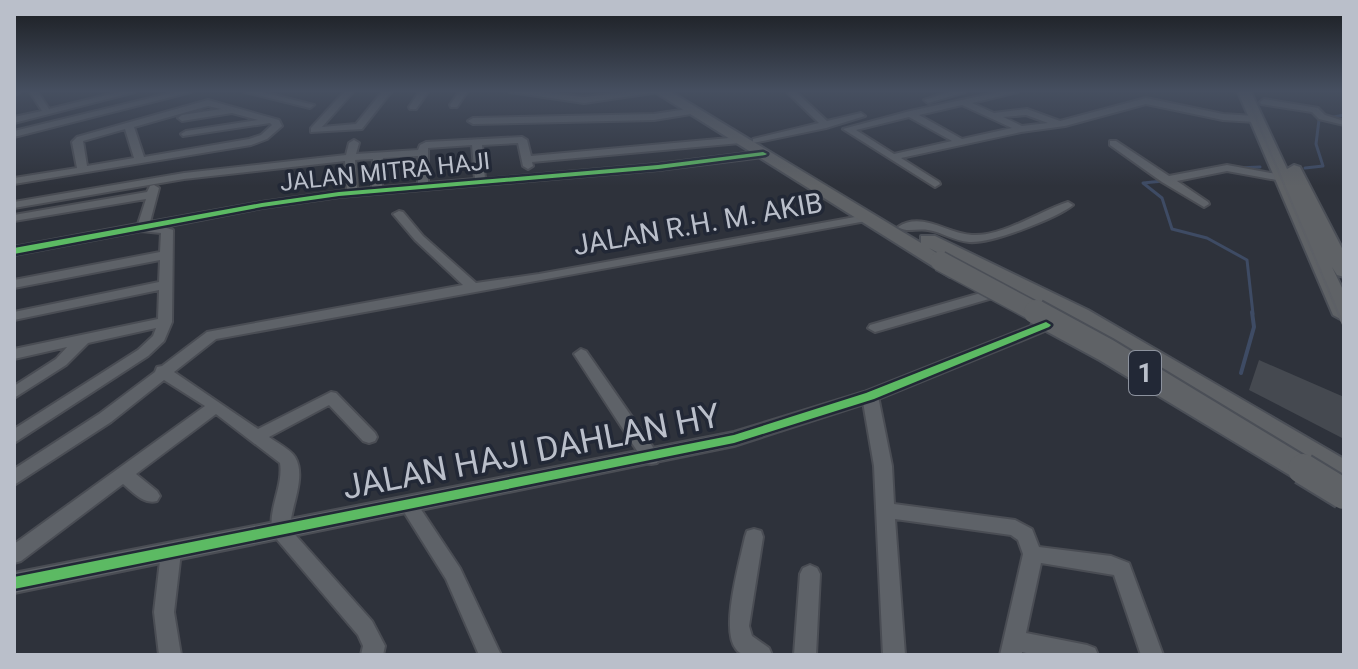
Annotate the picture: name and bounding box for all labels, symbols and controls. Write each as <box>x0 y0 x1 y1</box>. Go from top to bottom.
street label: JALAN MITRA HAJI <box>279 147 491 197</box>
street label: JALAN R.H. M. AKIB <box>571 186 825 262</box>
road number: 1 <box>1129 351 1161 395</box>
street label: JALAN HAJI DAHLAN HY <box>339 395 724 507</box>

